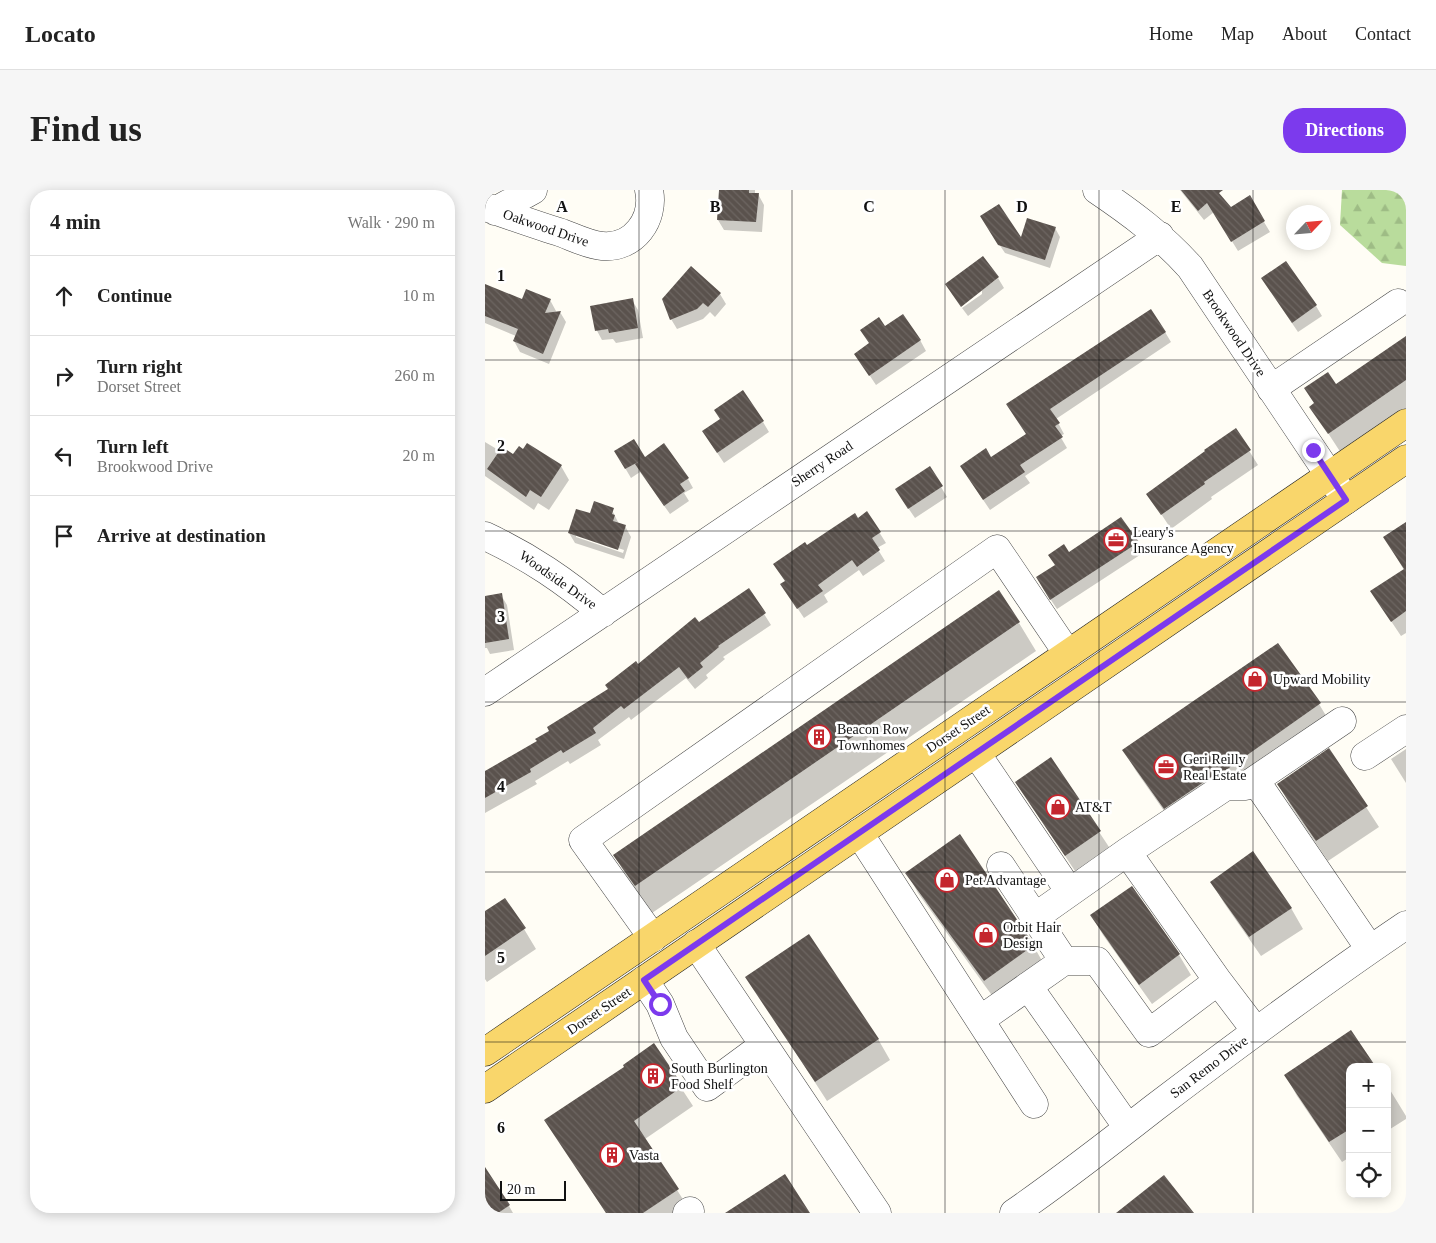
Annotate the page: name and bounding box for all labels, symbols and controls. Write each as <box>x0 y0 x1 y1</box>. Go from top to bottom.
text: Locato <box>25 21 96 47</box>
text: Home <box>1149 24 1193 44</box>
text: Map <box>1221 24 1254 44</box>
text: About <box>1282 24 1327 44</box>
text: Contact <box>1355 24 1411 44</box>
button: Directions <box>1283 108 1406 153</box>
text: Find us <box>30 110 142 149</box>
text: A <box>556 198 568 215</box>
text: B <box>710 198 721 215</box>
text: C <box>863 198 875 215</box>
text: D <box>1016 198 1028 215</box>
text: E <box>1171 198 1181 215</box>
north arrow <box>1286 205 1331 250</box>
street label: Oakwood Drive <box>501 206 591 250</box>
text: 4 min <box>50 210 101 234</box>
text: Walk · 290 m <box>348 214 435 231</box>
text: 1 <box>497 267 505 284</box>
icon: ahead <box>50 282 78 310</box>
text: Continue <box>97 285 172 306</box>
text: 10 m <box>403 287 435 304</box>
street label: Brookwood Drive <box>1199 287 1269 379</box>
text: Turn right <box>97 356 182 377</box>
icon: right <box>50 362 78 390</box>
text: 260 m <box>395 367 435 384</box>
text: Dorset Street <box>97 378 181 395</box>
text: Turn left <box>97 436 169 457</box>
text: 2 <box>497 437 505 454</box>
street label: Sherry Road <box>789 438 855 490</box>
route end <box>1302 439 1325 462</box>
icon: left <box>50 442 78 470</box>
text: 20 m <box>403 447 435 464</box>
text: Brookwood Drive <box>97 458 213 475</box>
icon: arrive <box>50 522 78 550</box>
text: Arrive at destination <box>97 525 266 546</box>
place label: Leary's Insurance Agency <box>1133 525 1234 556</box>
office icon: Leary's Insurance Agency <box>1103 527 1129 553</box>
street label: Woodside Drive <box>516 548 600 612</box>
text: 3 <box>497 608 505 625</box>
shop icon: Upward Mobility <box>1242 666 1268 692</box>
place label: Upward Mobility <box>1273 672 1371 687</box>
street label: Dorset Street <box>923 702 993 756</box>
place label: Beacon Row Townhomes <box>837 722 910 753</box>
building icon: Beacon Row Townhomes <box>806 724 832 750</box>
place label: Geri Reilly Real Estate <box>1183 752 1246 783</box>
office icon: Geri Reilly Real Estate <box>1153 754 1179 780</box>
text: 4 <box>497 778 505 795</box>
shop icon: AT&T <box>1045 794 1071 820</box>
place label: AT&T <box>1075 800 1112 815</box>
shop icon: Pet Advantage <box>934 867 960 893</box>
place label: Pet Advantage <box>965 873 1046 888</box>
place label: Orbit Hair Design <box>1003 920 1061 951</box>
shop icon: Orbit Hair Design <box>973 922 999 948</box>
text: 5 <box>497 949 505 966</box>
street label: Dorset Street <box>564 984 634 1038</box>
route start <box>649 993 672 1016</box>
street label: San Remo Drive <box>1167 1033 1251 1101</box>
place label: South Burlington Food Shelf <box>671 1061 768 1092</box>
building icon: South Burlington Food Shelf <box>640 1063 666 1089</box>
map controls <box>1346 1063 1391 1198</box>
button: + <box>1346 1063 1391 1108</box>
button: − <box>1346 1108 1391 1153</box>
text: 6 <box>497 1119 505 1136</box>
building icon: Vasta <box>599 1142 625 1168</box>
place label: Vasta <box>629 1148 660 1163</box>
button: locate <box>1346 1153 1391 1198</box>
scale bar <box>500 1178 566 1201</box>
text: 20 m <box>507 1182 535 1197</box>

